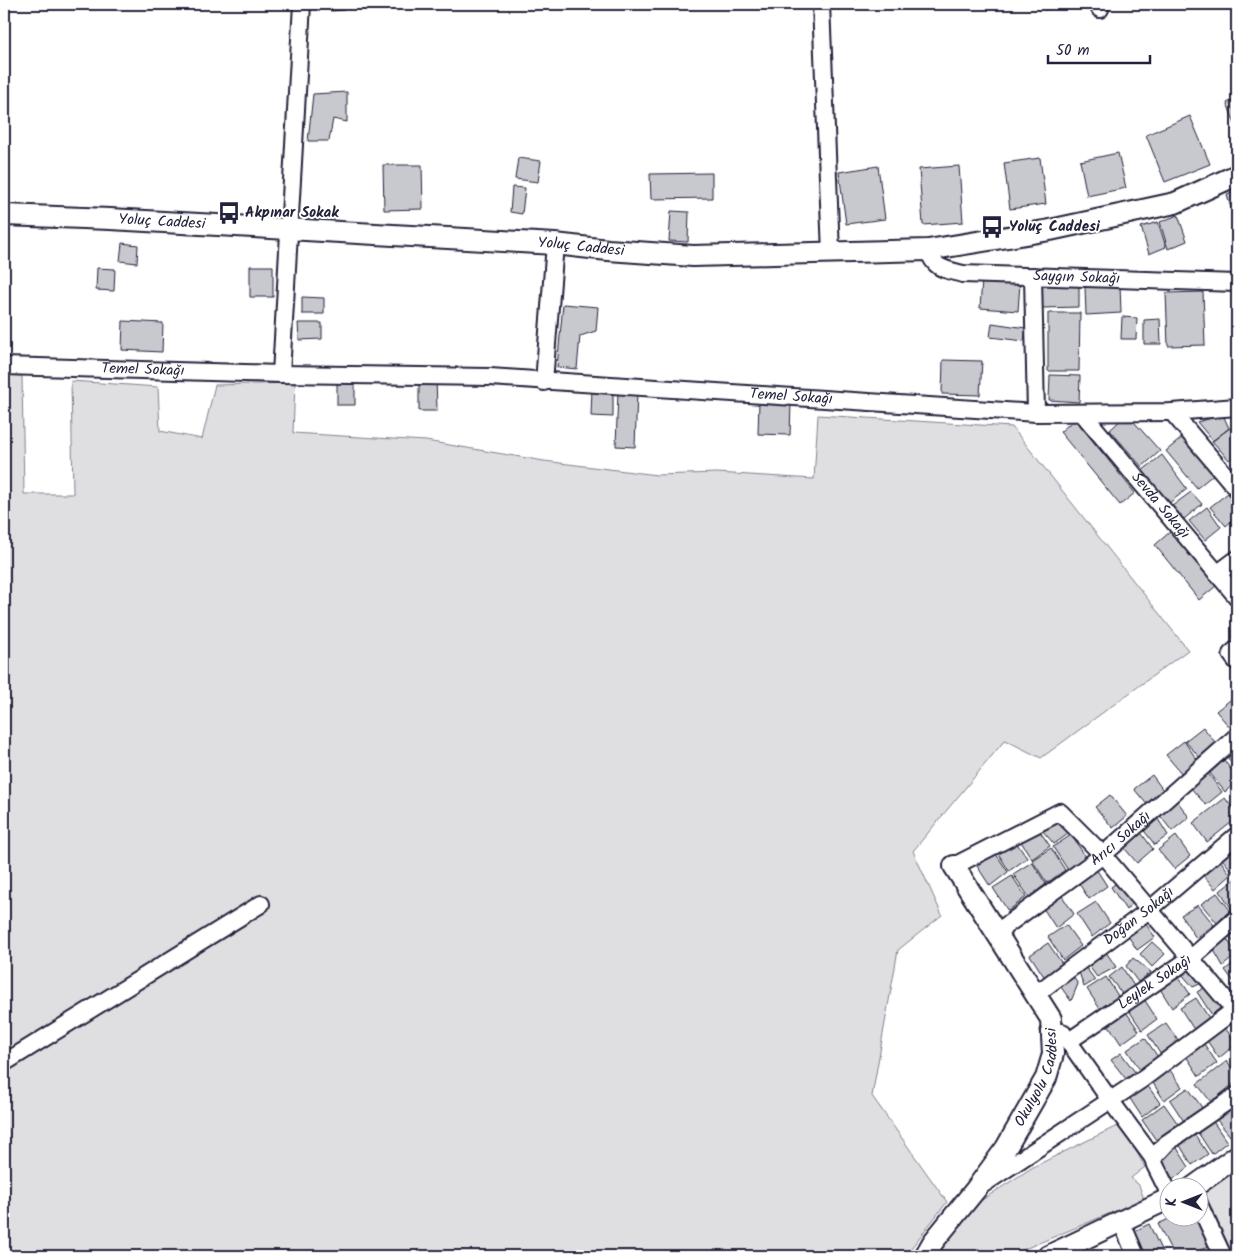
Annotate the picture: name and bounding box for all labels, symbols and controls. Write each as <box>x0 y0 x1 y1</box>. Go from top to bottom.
scale bar <box>1048 32 1151 64</box>
text: 50 m <box>1056 39 1090 63</box>
bus stop icon: Akpınar Sokak <box>216 200 242 226</box>
place label: Akpınar Sokak <box>245 201 339 225</box>
street label: Yoluç Caddesi <box>118 207 207 236</box>
bus stop icon: Yoluç Caddesi <box>979 214 1005 240</box>
place label: Yoluç Caddesi <box>1009 215 1101 239</box>
street label: Yoluç Caddesi <box>537 231 627 263</box>
street label: Saygın Sokağı <box>1033 264 1121 291</box>
street label: Temel Sokağı <box>101 357 185 383</box>
street label: Temel Sokağı <box>749 382 834 412</box>
street label: Sevda Sokağı <box>1125 467 1196 545</box>
street label: Arıcı Sokağı <box>1085 805 1157 872</box>
street label: Doğan Sokağı <box>1098 881 1180 952</box>
street label: Leylek Sokağı <box>1113 949 1197 1016</box>
street label: Okulyolu Caddesi <box>1008 1026 1065 1131</box>
north arrow <box>1158 1178 1208 1228</box>
text: K <box>1161 1197 1183 1206</box>

